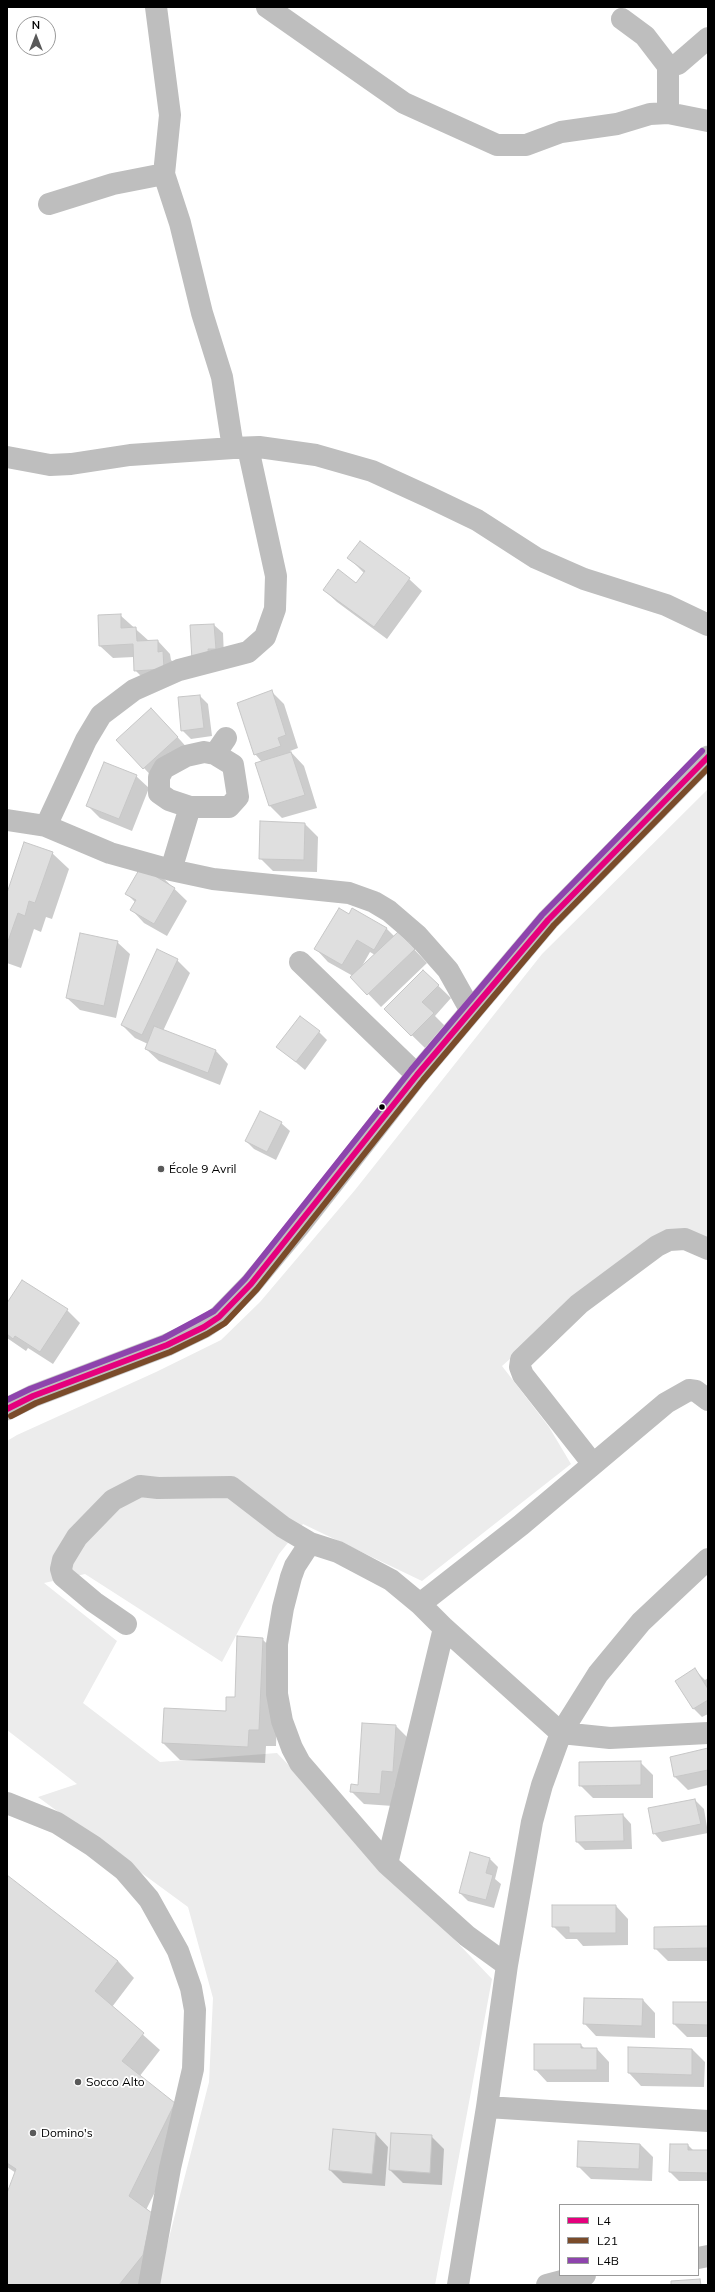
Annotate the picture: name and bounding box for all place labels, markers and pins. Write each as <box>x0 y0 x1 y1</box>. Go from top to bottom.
unlabelled marker <box>377 1102 387 1112</box>
place label: École 9 Avril <box>169 1162 236 1176</box>
marker: École 9 Avril <box>156 1164 166 1174</box>
place label: Socco Alto <box>86 2075 145 2089</box>
marker: Socco Alto <box>73 2077 83 2087</box>
place label: Domino's <box>41 2126 93 2140</box>
marker: Domino's <box>28 2128 38 2138</box>

